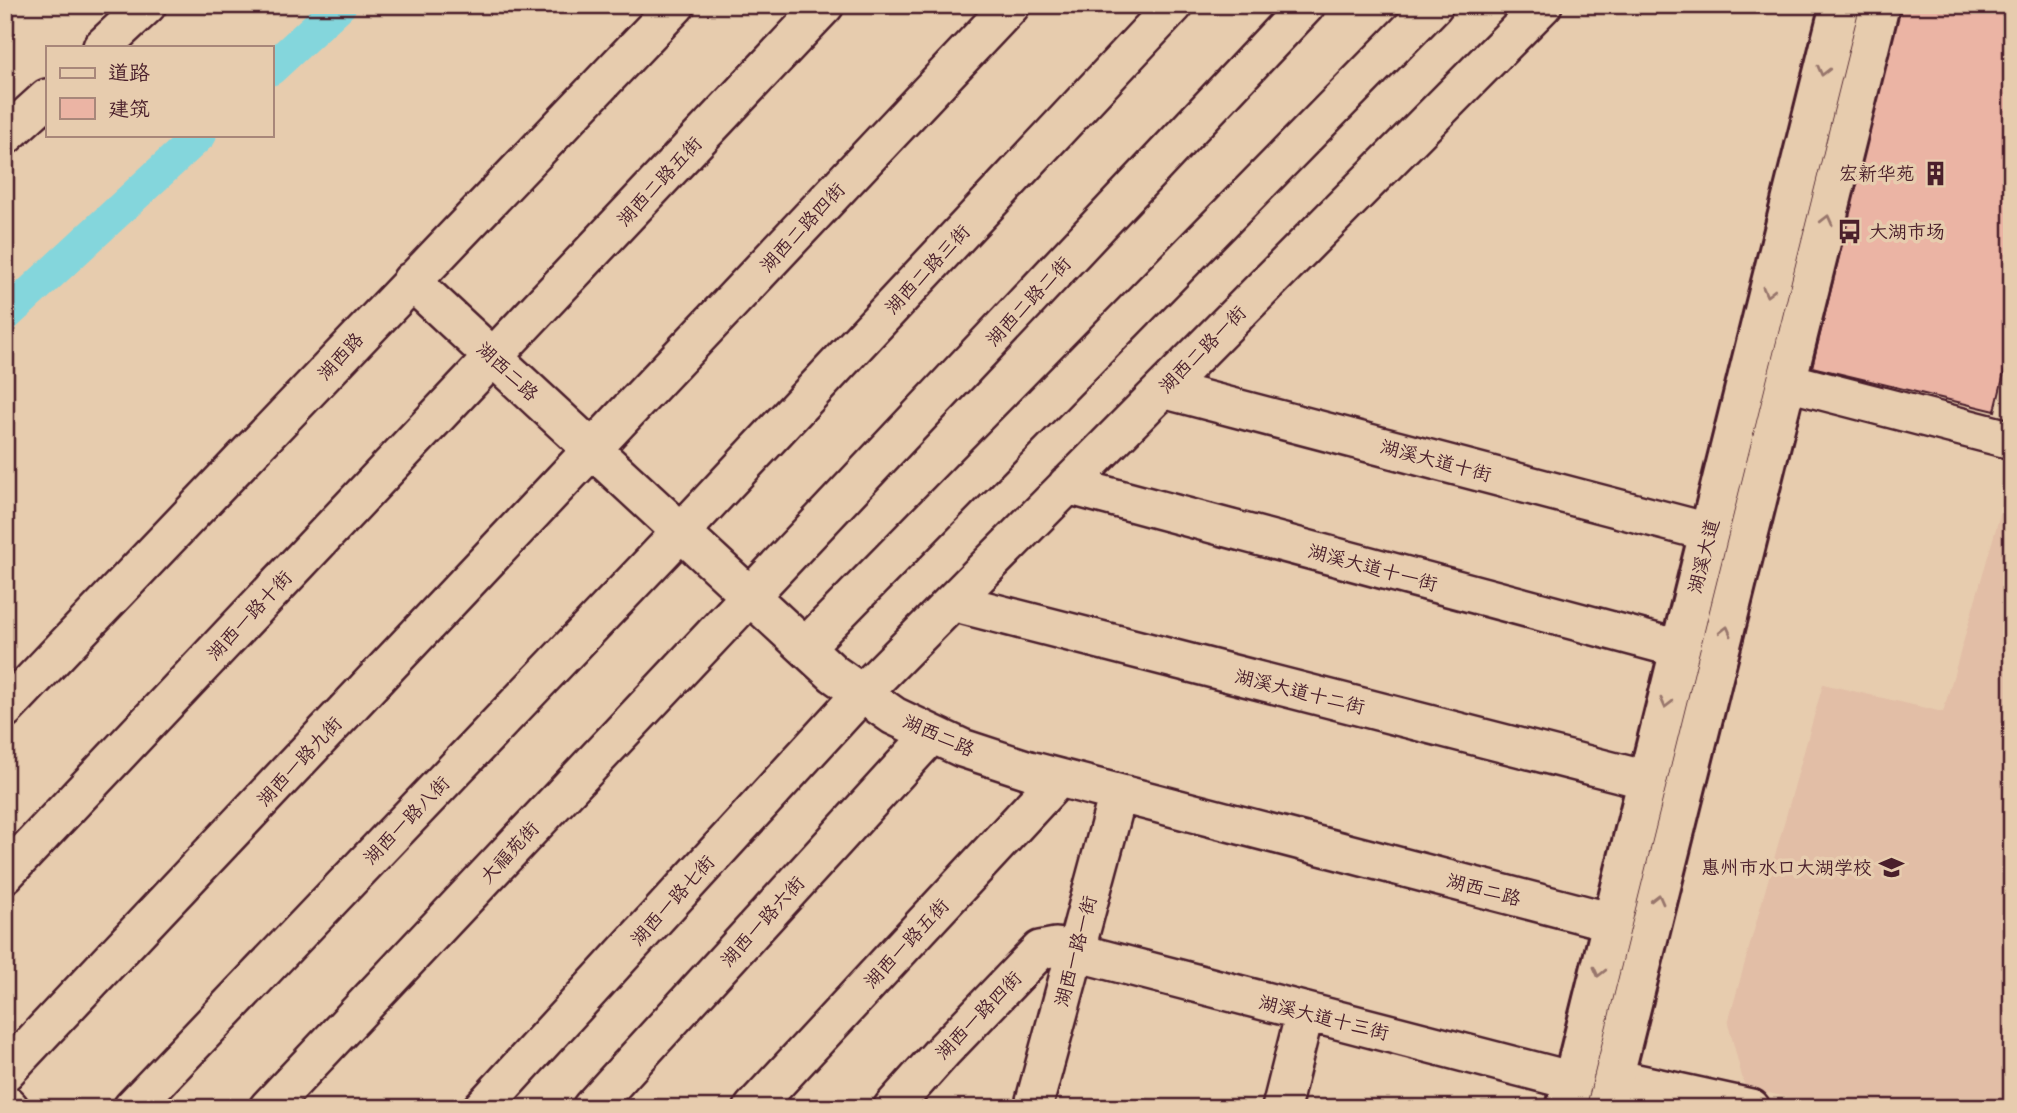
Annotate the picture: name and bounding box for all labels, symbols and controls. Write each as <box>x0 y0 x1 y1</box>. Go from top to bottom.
legend <box>46 46 273 136</box>
text: 道路 <box>108 55 150 87</box>
one-way arrow <box>1817 65 1831 77</box>
text: 建筑 <box>108 91 150 123</box>
street label: 湖西二路五街 <box>609 129 707 232</box>
place label: 宏新华苑 <box>1839 158 1915 186</box>
building icon: 宏新华苑 <box>1921 159 1949 187</box>
street label: 湖西二路四街 <box>752 175 850 278</box>
one-way arrow <box>1819 214 1834 226</box>
place label: 大湖市场 <box>1869 216 1945 244</box>
street label: 湖西二路三街 <box>877 217 975 320</box>
bus stop icon: 大湖市场 <box>1835 217 1863 245</box>
street label: 湖西二路二街 <box>978 249 1076 352</box>
one-way arrow <box>1762 286 1776 298</box>
street label: 湖西二路一街 <box>1151 298 1252 399</box>
street label: 湖西路 <box>310 325 369 386</box>
street label: 湖西二路 <box>471 334 546 406</box>
street label: 湖溪大道十街 <box>1378 431 1495 487</box>
street label: 湖溪大道 <box>1679 515 1725 596</box>
street label: 湖溪大道十一街 <box>1305 535 1441 597</box>
street label: 湖西一路十街 <box>199 563 297 666</box>
one-way arrow <box>1718 625 1732 637</box>
street label: 湖溪大道十二街 <box>1232 660 1368 720</box>
one-way arrow <box>1660 697 1674 709</box>
street label: 湖西二路 <box>899 706 980 762</box>
street label: 湖西一路九街 <box>249 709 347 812</box>
street label: 湖西一路八街 <box>356 769 455 870</box>
street label: 大福苑街 <box>472 814 544 889</box>
street label: 湖西一路七街 <box>623 848 720 951</box>
place label: 惠州市水口大湖学校 <box>1701 852 1872 880</box>
school or university icon: 惠州市水口大湖学校 <box>1878 853 1906 881</box>
street label: 湖西二路 <box>1444 865 1525 911</box>
street label: 湖西一路六街 <box>713 869 810 972</box>
street label: 湖西一路五街 <box>856 891 954 994</box>
street label: 湖西一路一街 <box>1046 892 1102 1009</box>
one-way arrow <box>1650 893 1664 905</box>
street label: 湖西一路四街 <box>928 964 1027 1065</box>
one-way arrow <box>1593 965 1608 977</box>
street label: 湖溪大道十三街 <box>1256 986 1392 1046</box>

